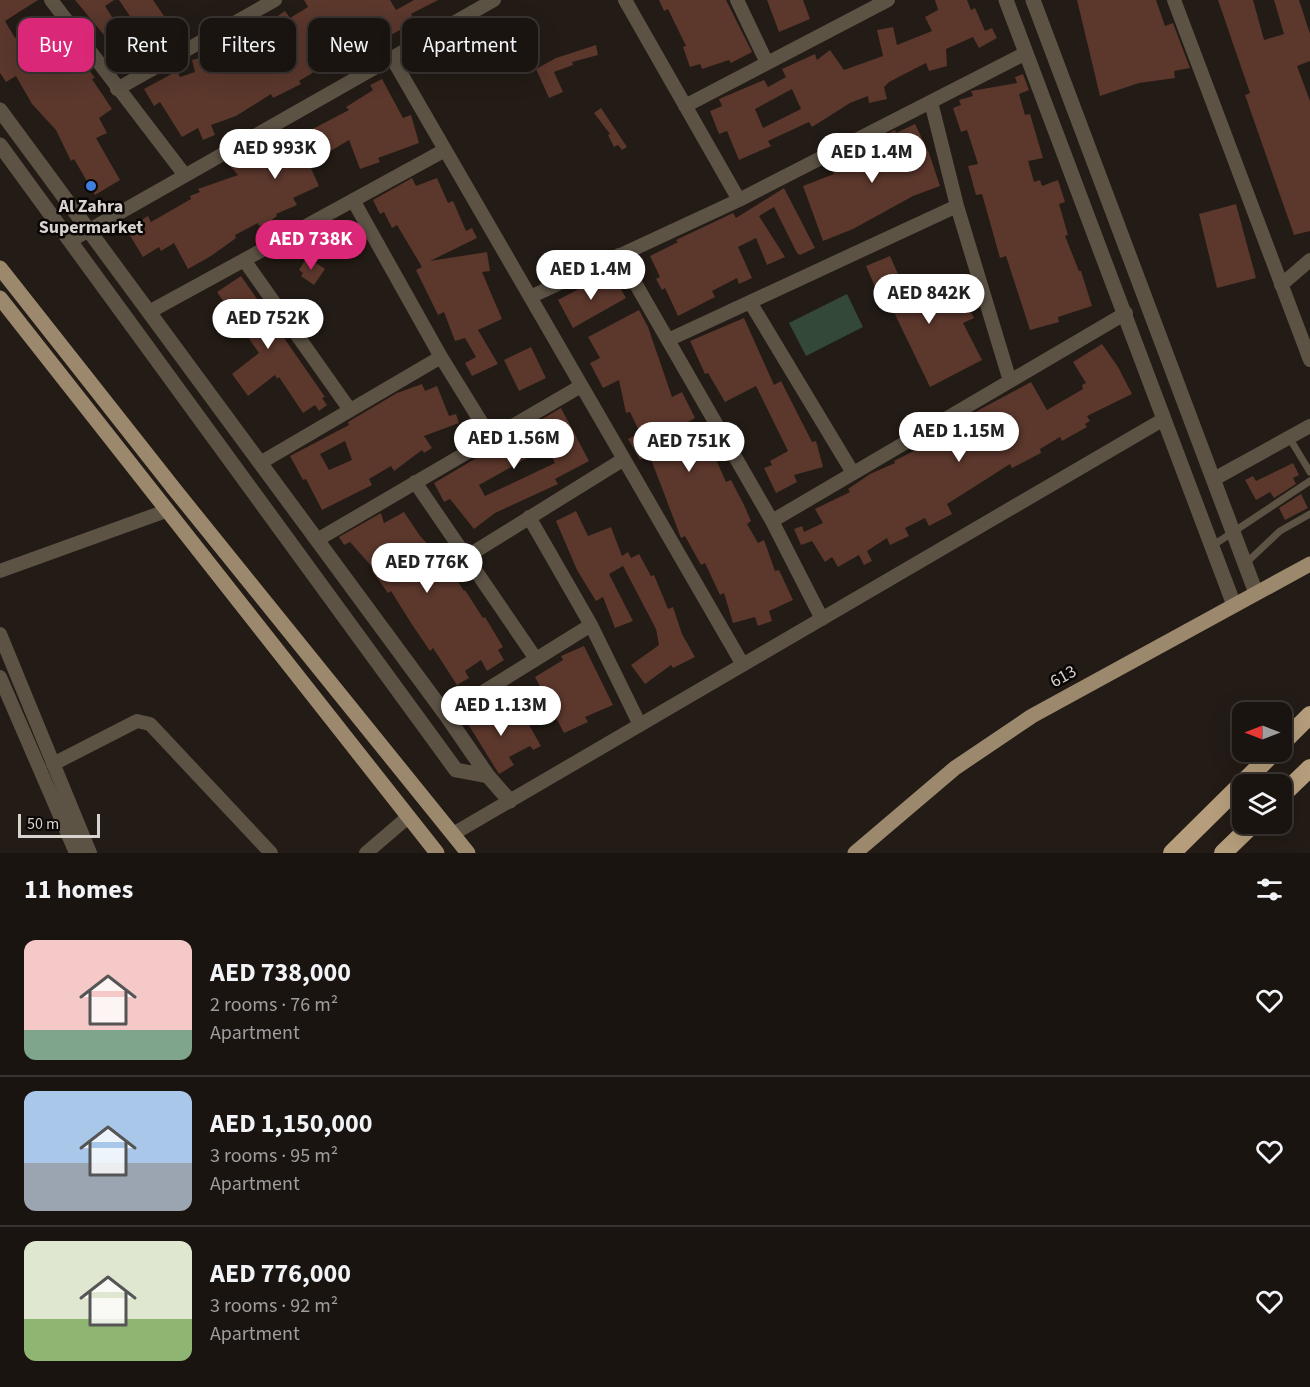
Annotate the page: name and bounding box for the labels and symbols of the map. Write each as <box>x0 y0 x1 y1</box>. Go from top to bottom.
pin: AED 993K <box>213 129 337 180</box>
pin: AED 1.4M <box>810 133 934 184</box>
marker: Al Zahra Supermarket <box>84 179 98 193</box>
place label: Al Zahra Supermarket <box>39 194 143 240</box>
pin: AED 738K <box>249 220 373 271</box>
pin: AED 1.4M <box>529 250 653 301</box>
pin: AED 842K <box>867 274 991 325</box>
pin: AED 752K <box>206 299 330 350</box>
pin: AED 1.15M <box>890 412 1028 463</box>
pin: AED 1.56M <box>445 419 583 470</box>
pin: AED 751K <box>627 422 751 473</box>
pin: AED 776K <box>365 543 489 594</box>
street label: 613 <box>1045 659 1081 694</box>
pin: AED 1.13M <box>432 686 570 737</box>
north arrow <box>1232 702 1292 762</box>
scale bar <box>18 811 100 838</box>

